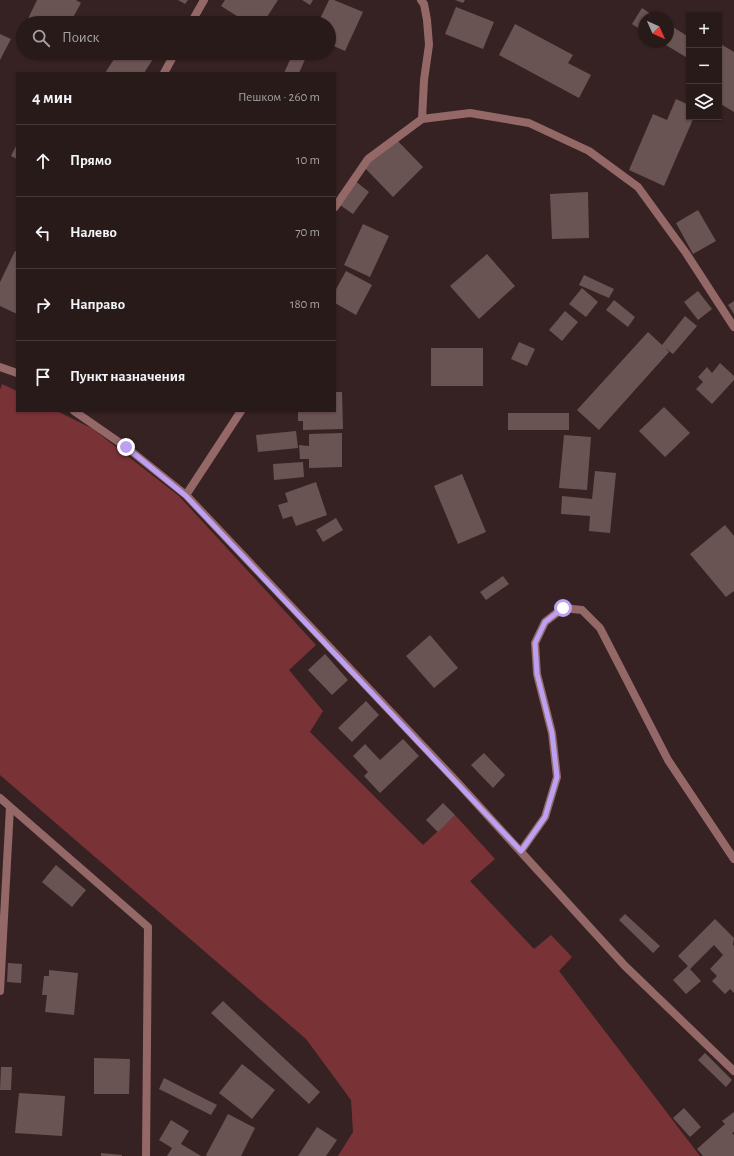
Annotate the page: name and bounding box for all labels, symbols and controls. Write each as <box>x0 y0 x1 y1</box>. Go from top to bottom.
north arrow <box>638 12 674 48</box>
map controls <box>686 12 722 120</box>
button: + <box>686 12 722 48</box>
search box <box>16 16 336 60</box>
icon: search <box>30 27 52 49</box>
text: Поиск <box>62 30 100 45</box>
button: − <box>686 48 722 84</box>
button: layers <box>686 84 722 120</box>
text: 4 мин <box>32 89 72 106</box>
text: Пешком · 260 m <box>238 91 320 104</box>
icon: ahead <box>32 150 54 172</box>
text: Прямо <box>70 153 112 168</box>
text: 10 m <box>296 154 320 167</box>
icon: left <box>32 222 54 244</box>
text: Налево <box>70 225 117 240</box>
text: 70 m <box>295 226 320 239</box>
icon: right <box>32 294 54 316</box>
text: Направо <box>70 297 125 312</box>
text: 180 m <box>290 298 320 311</box>
icon: arrive <box>32 366 54 388</box>
text: Пункт назначения <box>70 369 185 384</box>
route end <box>117 438 135 456</box>
route start <box>554 599 572 617</box>

